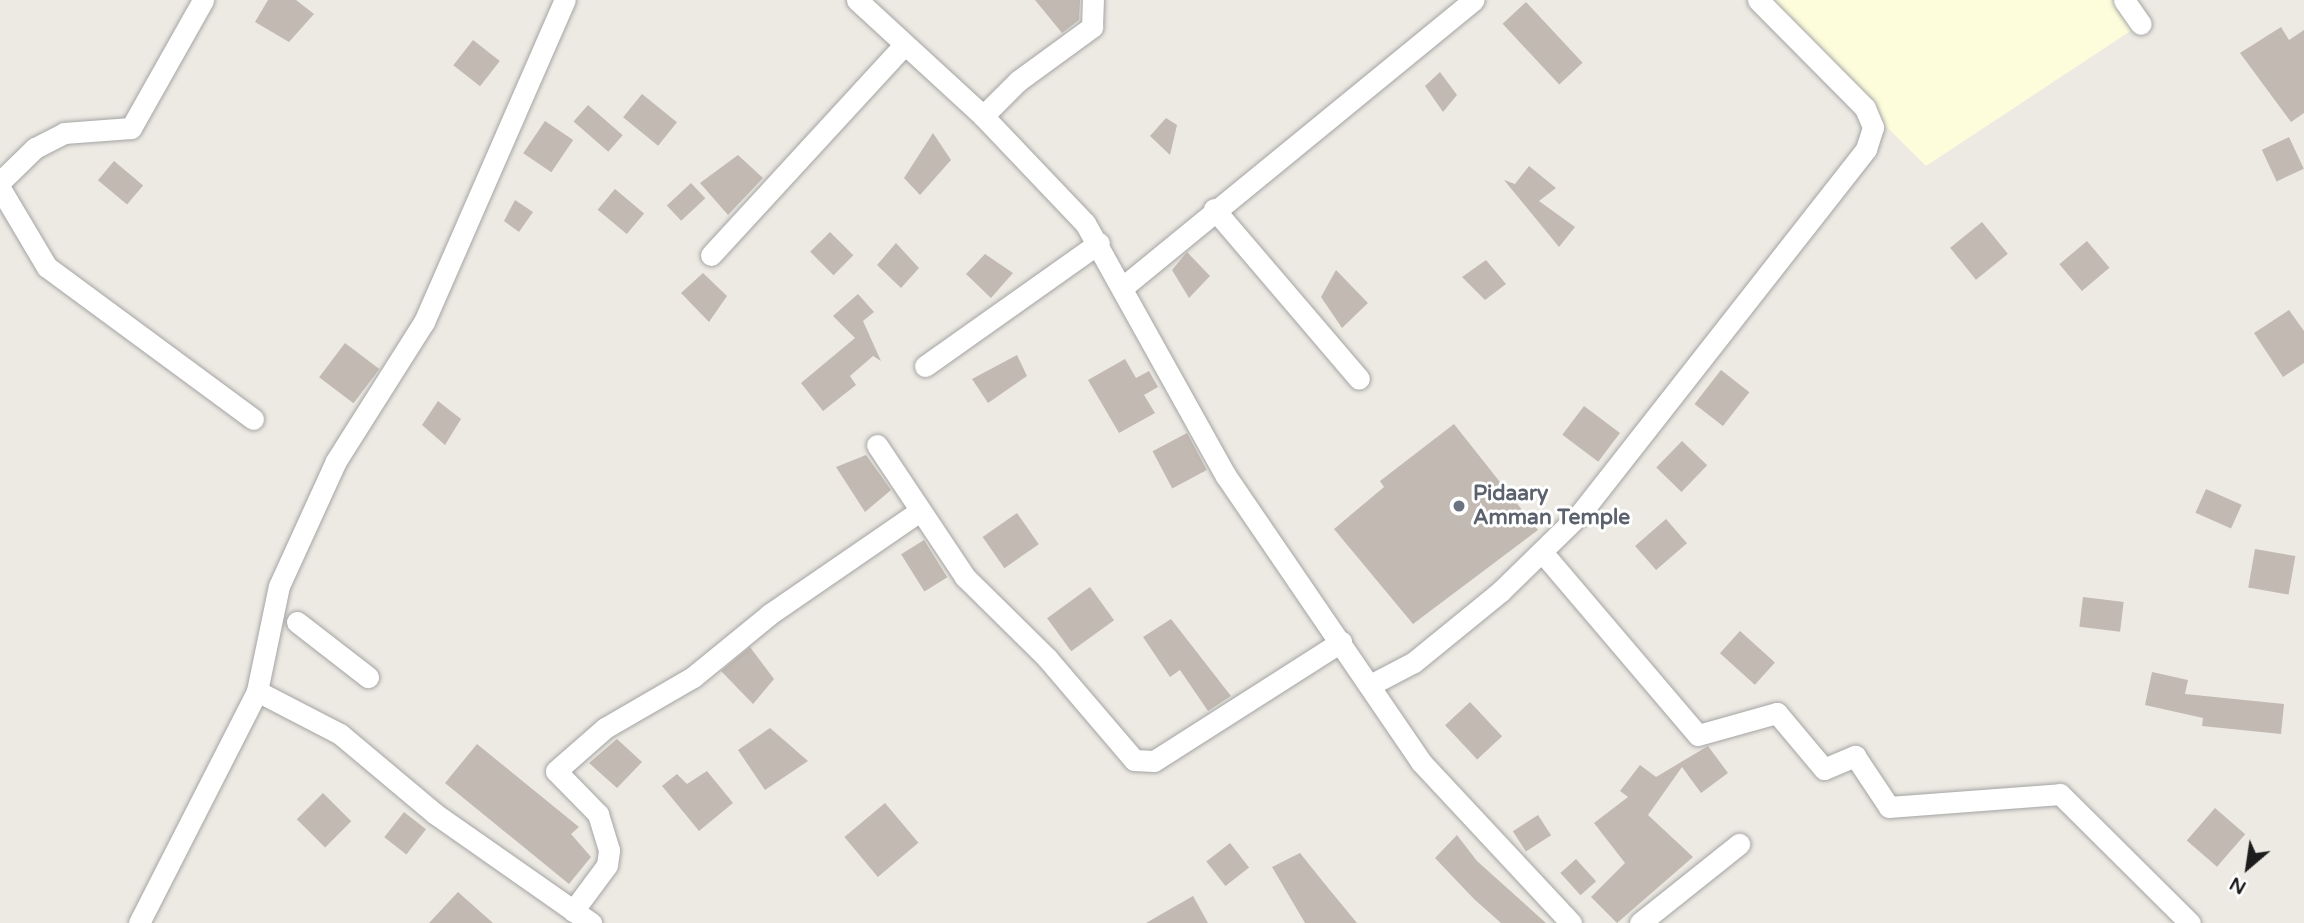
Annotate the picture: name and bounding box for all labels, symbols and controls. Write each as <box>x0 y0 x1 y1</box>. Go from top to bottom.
place label: Pidaary Amman Temple <box>1473 481 1630 531</box>
marker: Pidaary Amman Temple <box>1451 498 1467 514</box>
north arrow <box>2213 832 2283 902</box>
text: N <box>2226 872 2250 899</box>

